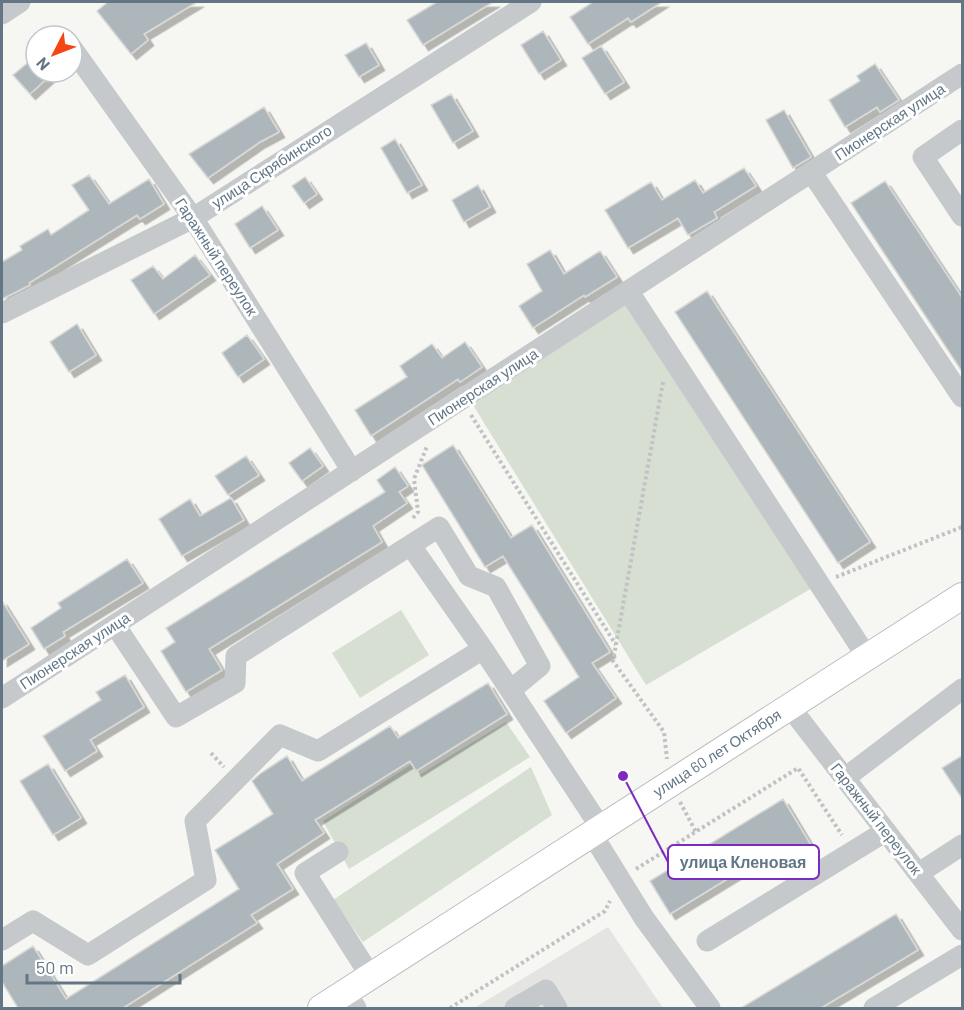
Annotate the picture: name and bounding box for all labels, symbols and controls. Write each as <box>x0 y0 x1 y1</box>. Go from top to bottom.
north arrow <box>24 24 84 84</box>
text: N <box>32 54 53 75</box>
street label: Пионерская улица <box>831 79 948 163</box>
street label: улица Скрябинского <box>208 121 335 212</box>
street label: Гаражный переулок <box>172 194 262 319</box>
street label: Пионерская улица <box>424 344 541 428</box>
street label: Пионерская улица <box>16 608 133 692</box>
street label: улица 60 лет Октября <box>649 705 784 800</box>
street label: Гаражный переулок <box>828 759 926 878</box>
callout: улица Кленовая <box>668 845 819 879</box>
text: улица Кленовая <box>680 852 806 871</box>
scale bar <box>27 947 180 985</box>
text: 50 m <box>36 956 74 978</box>

